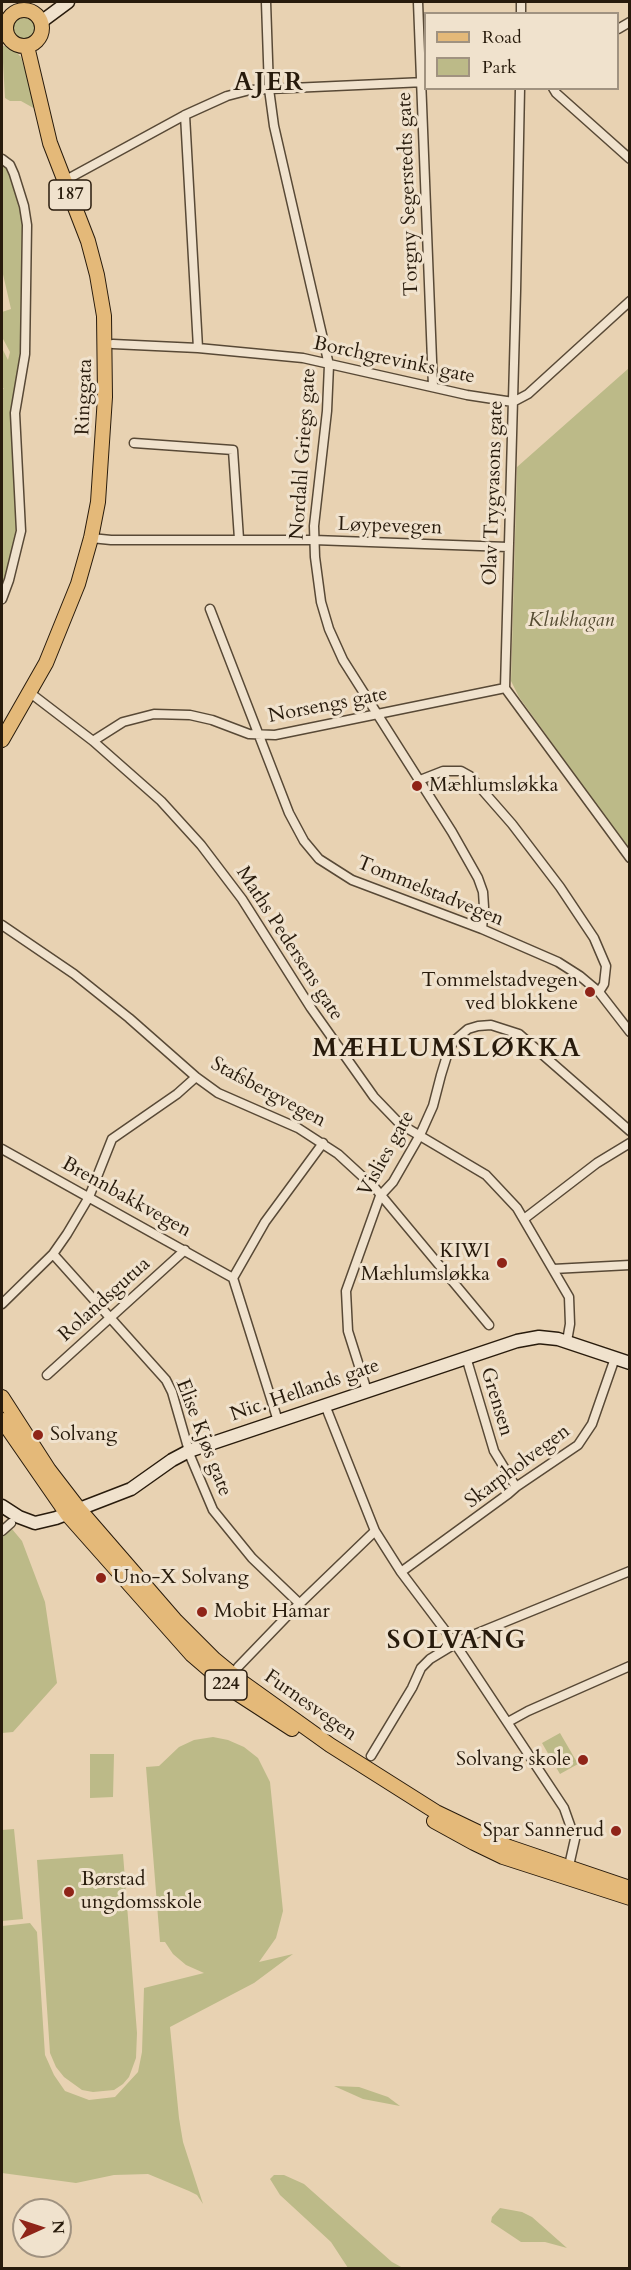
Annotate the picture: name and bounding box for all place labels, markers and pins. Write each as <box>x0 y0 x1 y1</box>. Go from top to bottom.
place label: Mæhlumsløkka <box>429 774 558 798</box>
marker: Mæhlumsløkka <box>410 779 424 793</box>
place label: Tommelstadvegen ved blokkene <box>421 969 578 1016</box>
marker: Tommelstadvegen ved blokkene <box>583 985 597 999</box>
place label: KIWI Mæhlumsløkka <box>361 1240 490 1287</box>
marker: KIWI Mæhlumsløkka <box>495 1256 509 1270</box>
place label: Solvang <box>50 1423 117 1447</box>
marker: Solvang <box>31 1428 45 1442</box>
place label: Uno-X Solvang <box>113 1566 249 1590</box>
marker: Uno-X Solvang <box>94 1571 108 1585</box>
place label: Mobit Hamar <box>214 1600 330 1624</box>
marker: Mobit Hamar <box>195 1605 209 1619</box>
place label: Solvang skole <box>456 1748 571 1772</box>
marker: Solvang skole <box>576 1753 590 1767</box>
place label: Spar Sannerud <box>483 1819 604 1843</box>
marker: Spar Sannerud <box>609 1824 623 1838</box>
place label: Børstad ungdomsskole <box>81 1868 202 1915</box>
marker: Børstad ungdomsskole <box>62 1885 76 1899</box>

